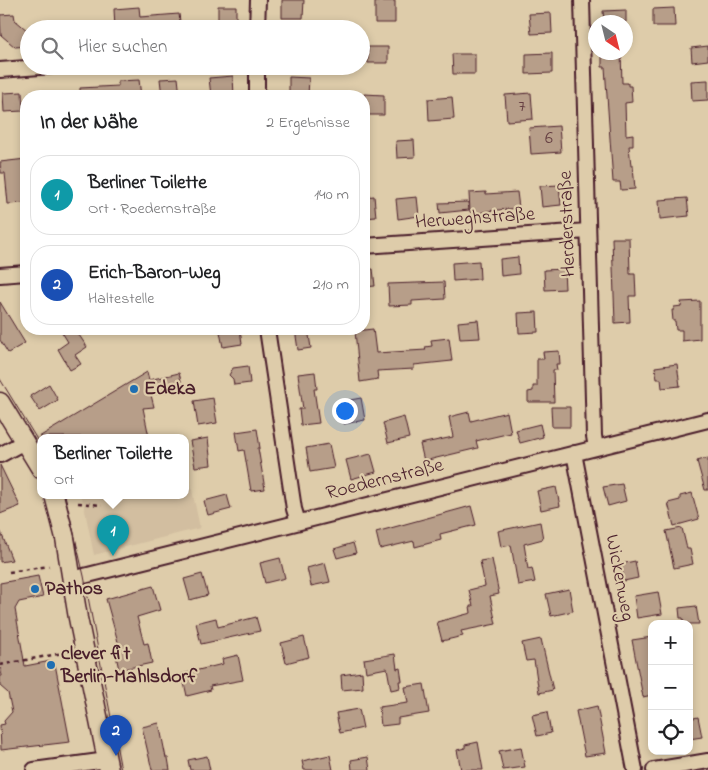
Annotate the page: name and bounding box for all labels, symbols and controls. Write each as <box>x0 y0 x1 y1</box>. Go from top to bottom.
north arrow <box>588 15 633 60</box>
search box <box>20 20 370 75</box>
icon: search <box>38 34 66 62</box>
text: Hier suchen <box>78 34 167 61</box>
house number: 7 <box>518 94 526 120</box>
text: In der Nähe <box>40 108 138 138</box>
text: 2 Ergebnisse <box>266 111 350 135</box>
house number: 6 <box>545 126 553 152</box>
text: Berliner Toilette <box>88 170 207 197</box>
street label: Herderstraße <box>552 170 584 278</box>
text: 1 <box>54 183 60 207</box>
text: 140 m <box>314 183 349 207</box>
text: Ort · Roedernstraße <box>88 197 216 221</box>
street label: Herweghstraße <box>414 200 536 239</box>
text: Erich-Baron-Weg <box>88 260 221 287</box>
text: 2 <box>53 273 61 297</box>
text: 210 m <box>313 273 349 297</box>
text: Haltestelle <box>88 287 154 311</box>
place label: Edeka <box>144 375 196 404</box>
marker: Edeka <box>128 383 140 395</box>
your location <box>332 398 358 424</box>
popup <box>37 434 189 499</box>
text: Berliner Toilette <box>54 441 172 468</box>
street label: Roedernstraße <box>323 451 447 509</box>
text: Ort <box>54 468 74 492</box>
pin: 1 <box>97 515 129 556</box>
street label: Wickenweg <box>595 532 642 624</box>
place label: Pathos <box>45 575 103 604</box>
marker: Pathos <box>29 583 41 595</box>
map controls <box>648 620 693 755</box>
button: + <box>648 620 693 665</box>
place label: clever fit Berlin-Mahlsdorf <box>60 640 198 692</box>
marker: clever fit Berlin-Mahlsdorf <box>45 659 57 671</box>
button: − <box>648 665 693 710</box>
button: locate <box>648 710 693 755</box>
pin: 2 <box>100 715 132 756</box>

